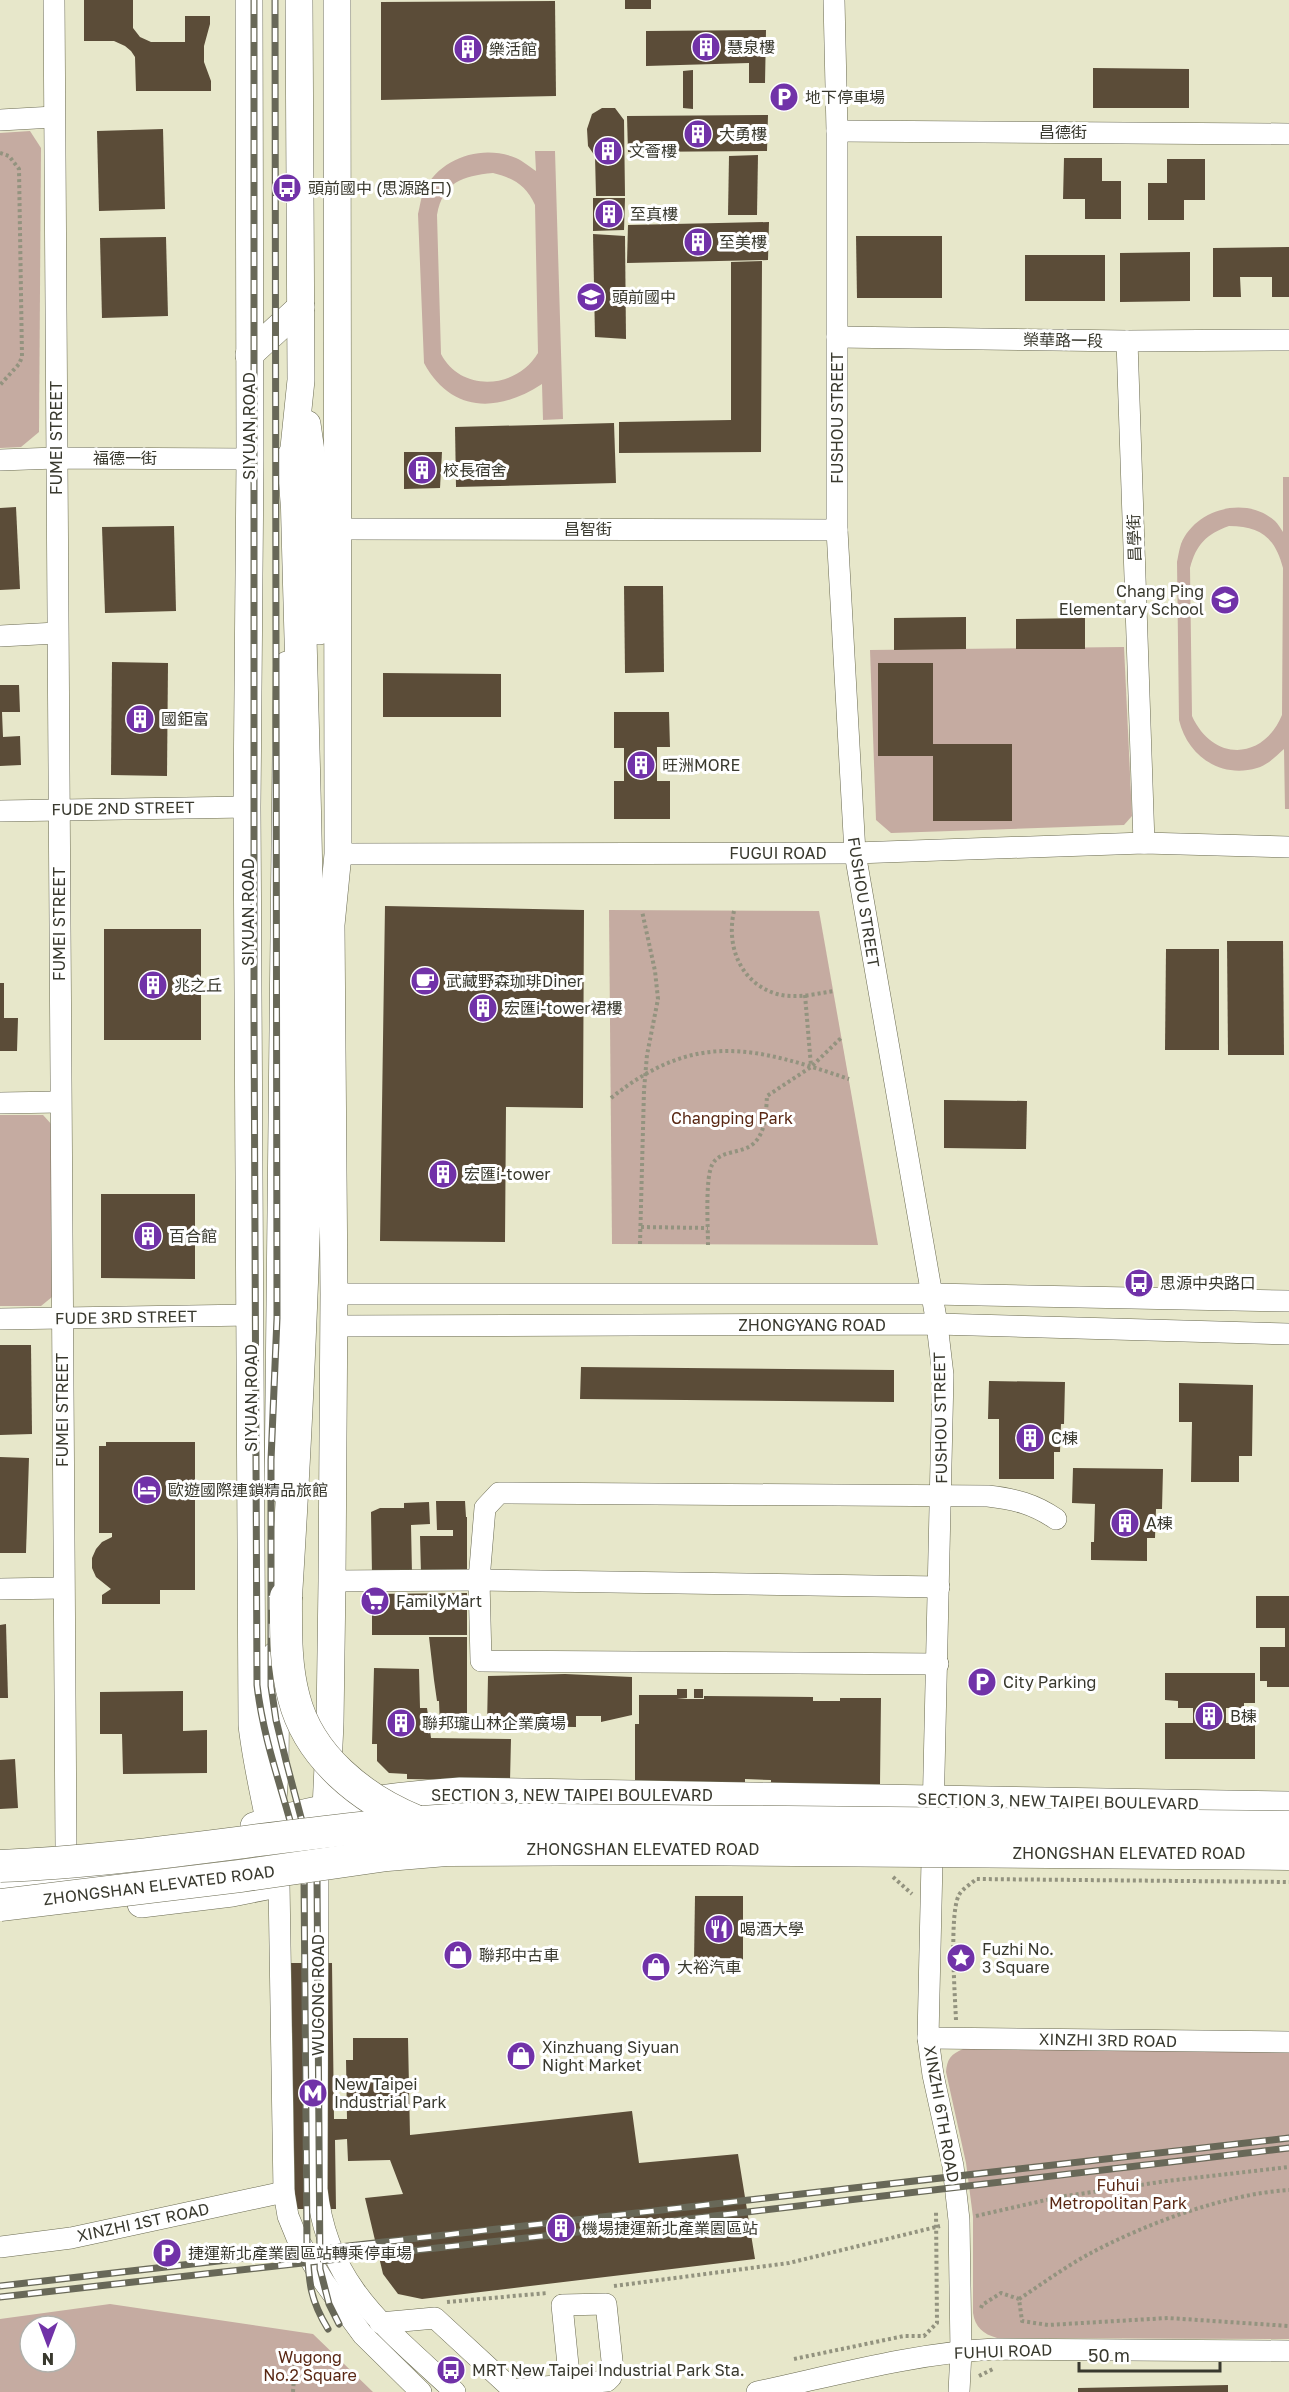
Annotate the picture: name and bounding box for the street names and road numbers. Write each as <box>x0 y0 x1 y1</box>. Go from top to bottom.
street label: 昌德街 <box>1039 122 1087 142</box>
street label: 榮華路一段 <box>1023 329 1103 351</box>
street label: FUSHOU STREET <box>827 352 847 484</box>
street label: SIYUAN ROAD <box>239 372 259 480</box>
street label: FUMEI STREET <box>46 381 66 495</box>
street label: 福德一街 <box>93 448 157 468</box>
street label: 昌學街 <box>1123 514 1145 562</box>
street label: 昌智街 <box>564 519 612 539</box>
street label: FUDE 2ND STREET <box>51 797 195 819</box>
street label: FUSHOU STREET <box>844 835 884 969</box>
street label: FUGUI ROAD <box>729 843 827 863</box>
street label: SIYUAN ROAD <box>238 858 258 966</box>
street label: FUMEI STREET <box>49 867 69 981</box>
street label: FUDE 3RD STREET <box>55 1306 197 1328</box>
street label: ZHONGYANG ROAD <box>738 1315 886 1335</box>
street label: SIYUAN ROAD <box>241 1344 261 1452</box>
street label: FUSHOU STREET <box>929 1352 951 1484</box>
street label: FUMEI STREET <box>52 1353 72 1467</box>
street label: SECTION 3, NEW TAIPEI BOULEVARD <box>431 1785 713 1805</box>
street label: SECTION 3, NEW TAIPEI BOULEVARD <box>917 1789 1199 1813</box>
street label: ZHONGSHAN ELEVATED ROAD <box>526 1839 760 1859</box>
street label: ZHONGSHAN ELEVATED ROAD <box>1012 1843 1246 1863</box>
street label: ZHONGSHAN ELEVATED ROAD <box>42 1861 276 1909</box>
street label: WUGONG ROAD <box>308 1934 328 2056</box>
street label: XINZHI 3RD ROAD <box>1039 2029 1177 2051</box>
street label: XINZHI 6TH ROAD <box>920 2044 964 2184</box>
street label: XINZHI 1ST ROAD <box>75 2198 211 2246</box>
street label: FUHUI ROAD <box>953 2339 1053 2363</box>

